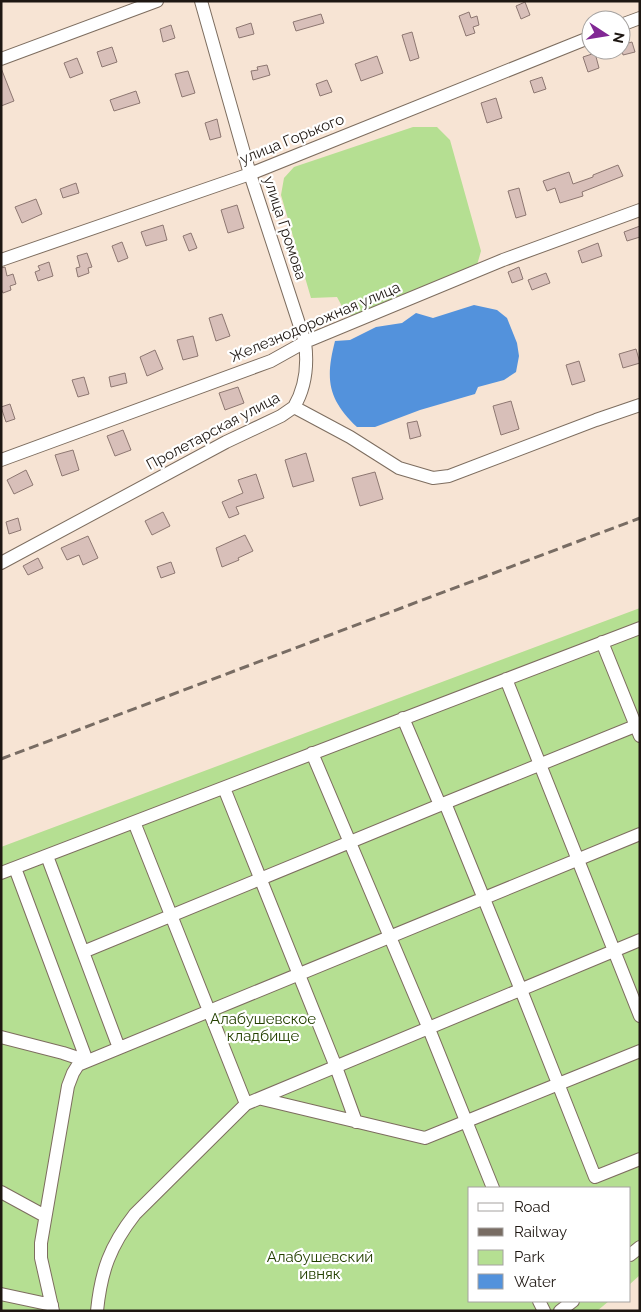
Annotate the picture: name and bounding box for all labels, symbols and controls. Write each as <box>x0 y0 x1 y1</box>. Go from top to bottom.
north arrow <box>581 10 631 60</box>
text: N <box>610 31 628 45</box>
street label: улица Горького <box>237 110 347 168</box>
street label: улица Громова <box>260 174 310 282</box>
street label: Железнодорожная улица <box>227 278 403 366</box>
street label: Пролетарская улица <box>143 388 283 474</box>
park label: Алабушевское кладбище <box>210 1010 316 1045</box>
legend <box>468 1187 631 1302</box>
text: Road <box>514 1198 550 1216</box>
text: Railway <box>514 1223 567 1241</box>
park label: Алабушевский ивняк <box>267 1248 373 1283</box>
text: Park <box>514 1248 545 1266</box>
text: Water <box>514 1273 557 1291</box>

